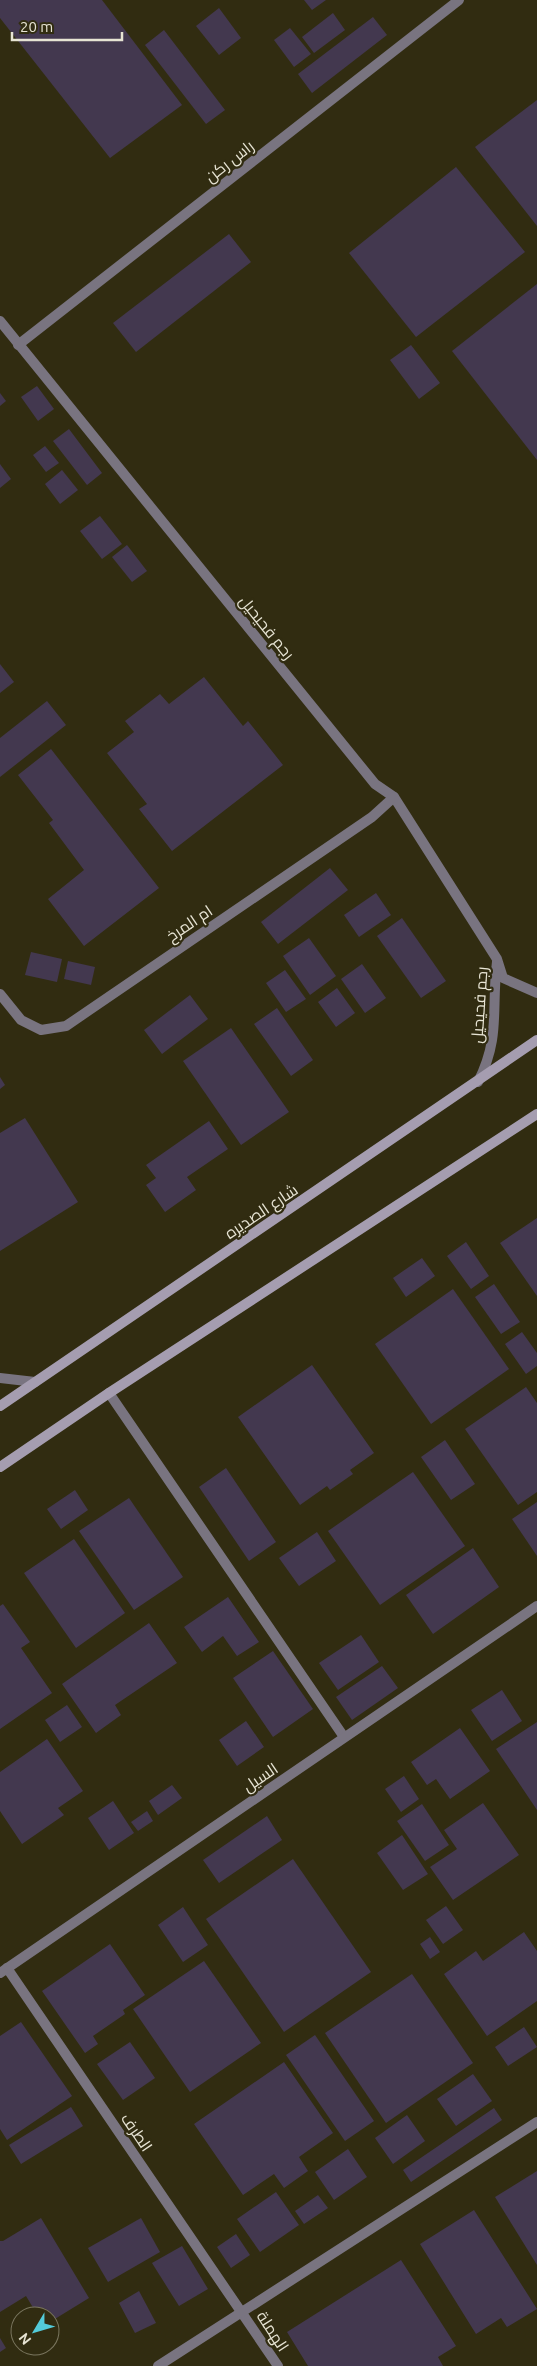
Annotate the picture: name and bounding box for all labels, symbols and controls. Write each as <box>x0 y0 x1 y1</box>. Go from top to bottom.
scale bar <box>12 10 122 42</box>
text: 20 m <box>20 18 53 35</box>
street label: راس ركن <box>201 136 258 187</box>
street label: رجم فحيحيل <box>233 591 298 664</box>
street label: ام المرخ <box>163 901 217 947</box>
street label: رجم فحيحيل <box>467 966 494 1044</box>
street label: شارع الصديره <box>221 1180 303 1244</box>
street label: السيل <box>239 1759 282 1797</box>
street label: الطرف <box>117 2110 156 2155</box>
north arrow <box>10 2306 60 2356</box>
street label: الهملة <box>252 2308 293 2356</box>
text: N <box>15 2330 34 2348</box>

